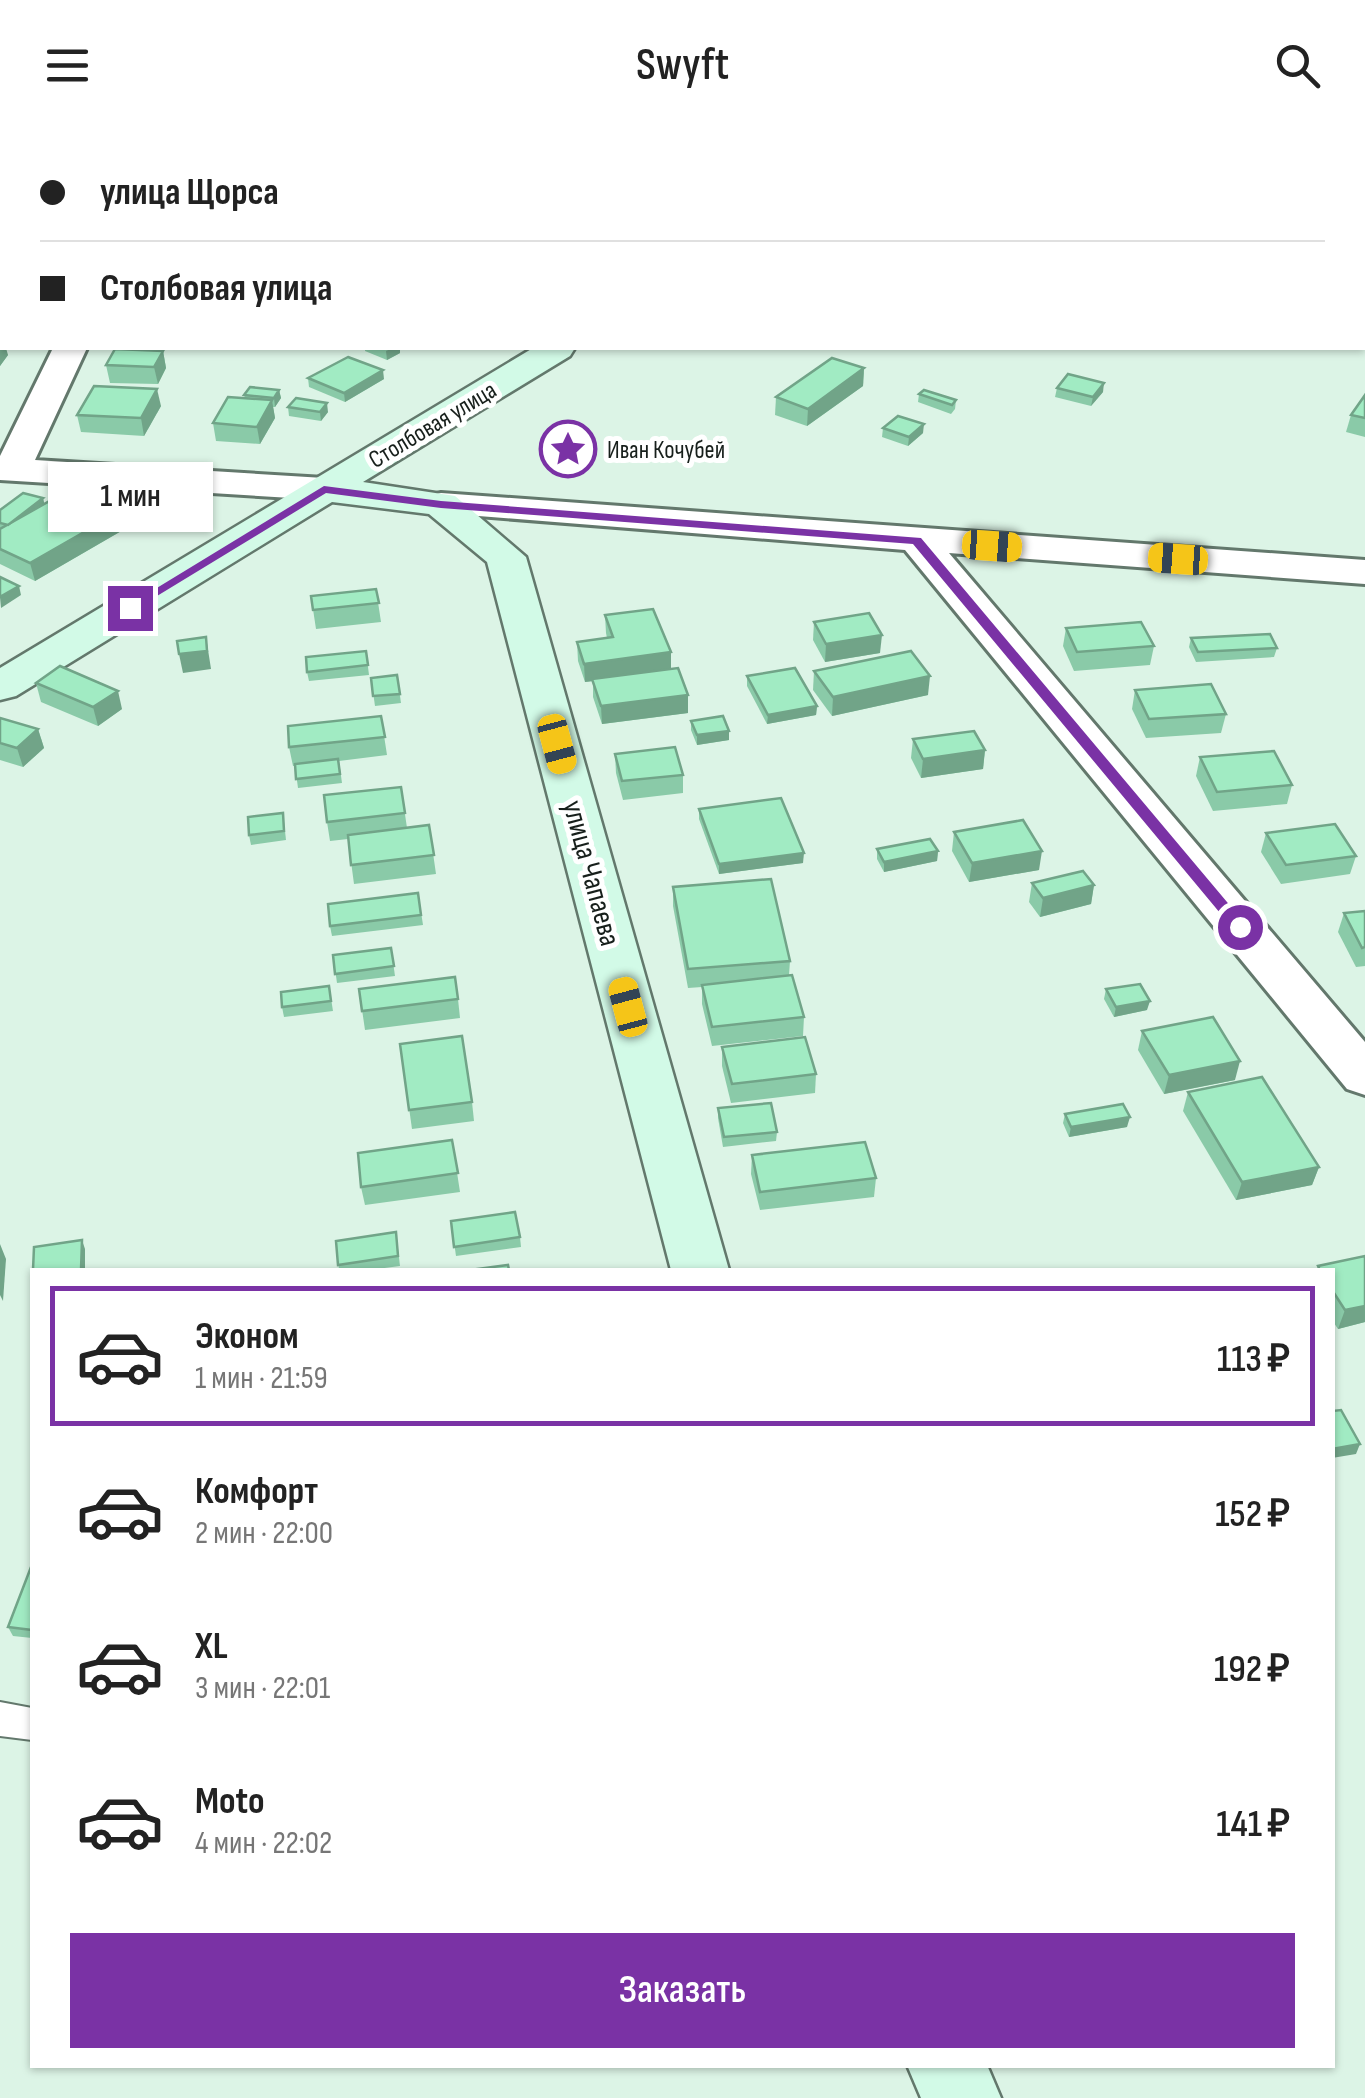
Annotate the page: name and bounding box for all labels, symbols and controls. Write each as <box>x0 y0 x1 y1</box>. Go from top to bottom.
icon: menu <box>40 38 95 93</box>
text: Swyft <box>636 38 729 93</box>
icon: search <box>1270 38 1325 93</box>
text: улица Щорса <box>100 170 279 215</box>
text: Столбовая улица <box>100 266 333 311</box>
street label: Столбовая улица <box>363 375 502 476</box>
place icon: Иван Кочубей <box>538 419 598 479</box>
place label: Иван Кочубей <box>607 435 725 466</box>
callout: 1 мин <box>48 463 212 533</box>
text: 1 мин <box>100 477 161 516</box>
car <box>961 529 1023 563</box>
car <box>1147 542 1209 576</box>
route end <box>108 586 153 631</box>
car <box>535 711 579 777</box>
street label: улица Чапаева <box>554 796 628 950</box>
route start <box>1218 905 1263 950</box>
car <box>606 974 650 1040</box>
icon: car <box>75 1311 165 1401</box>
text: Эконом <box>195 1314 299 1359</box>
text: 113 ₽ <box>1217 1337 1290 1382</box>
text: 1 мин · 21:59 <box>195 1359 328 1398</box>
icon: car <box>75 1466 165 1556</box>
text: Комфорт <box>195 1469 318 1514</box>
text: 152 ₽ <box>1215 1492 1290 1537</box>
text: 2 мин · 22:00 <box>195 1514 333 1553</box>
icon: car <box>75 1621 165 1711</box>
text: XL <box>195 1624 228 1669</box>
text: 192 ₽ <box>1214 1647 1290 1692</box>
text: 3 мин · 22:01 <box>195 1669 330 1708</box>
icon: car <box>75 1776 165 1866</box>
text: Moto <box>195 1779 265 1824</box>
text: 141 ₽ <box>1216 1802 1290 1847</box>
text: 4 мин · 22:02 <box>195 1824 332 1863</box>
button: Заказать <box>70 1933 1295 2048</box>

